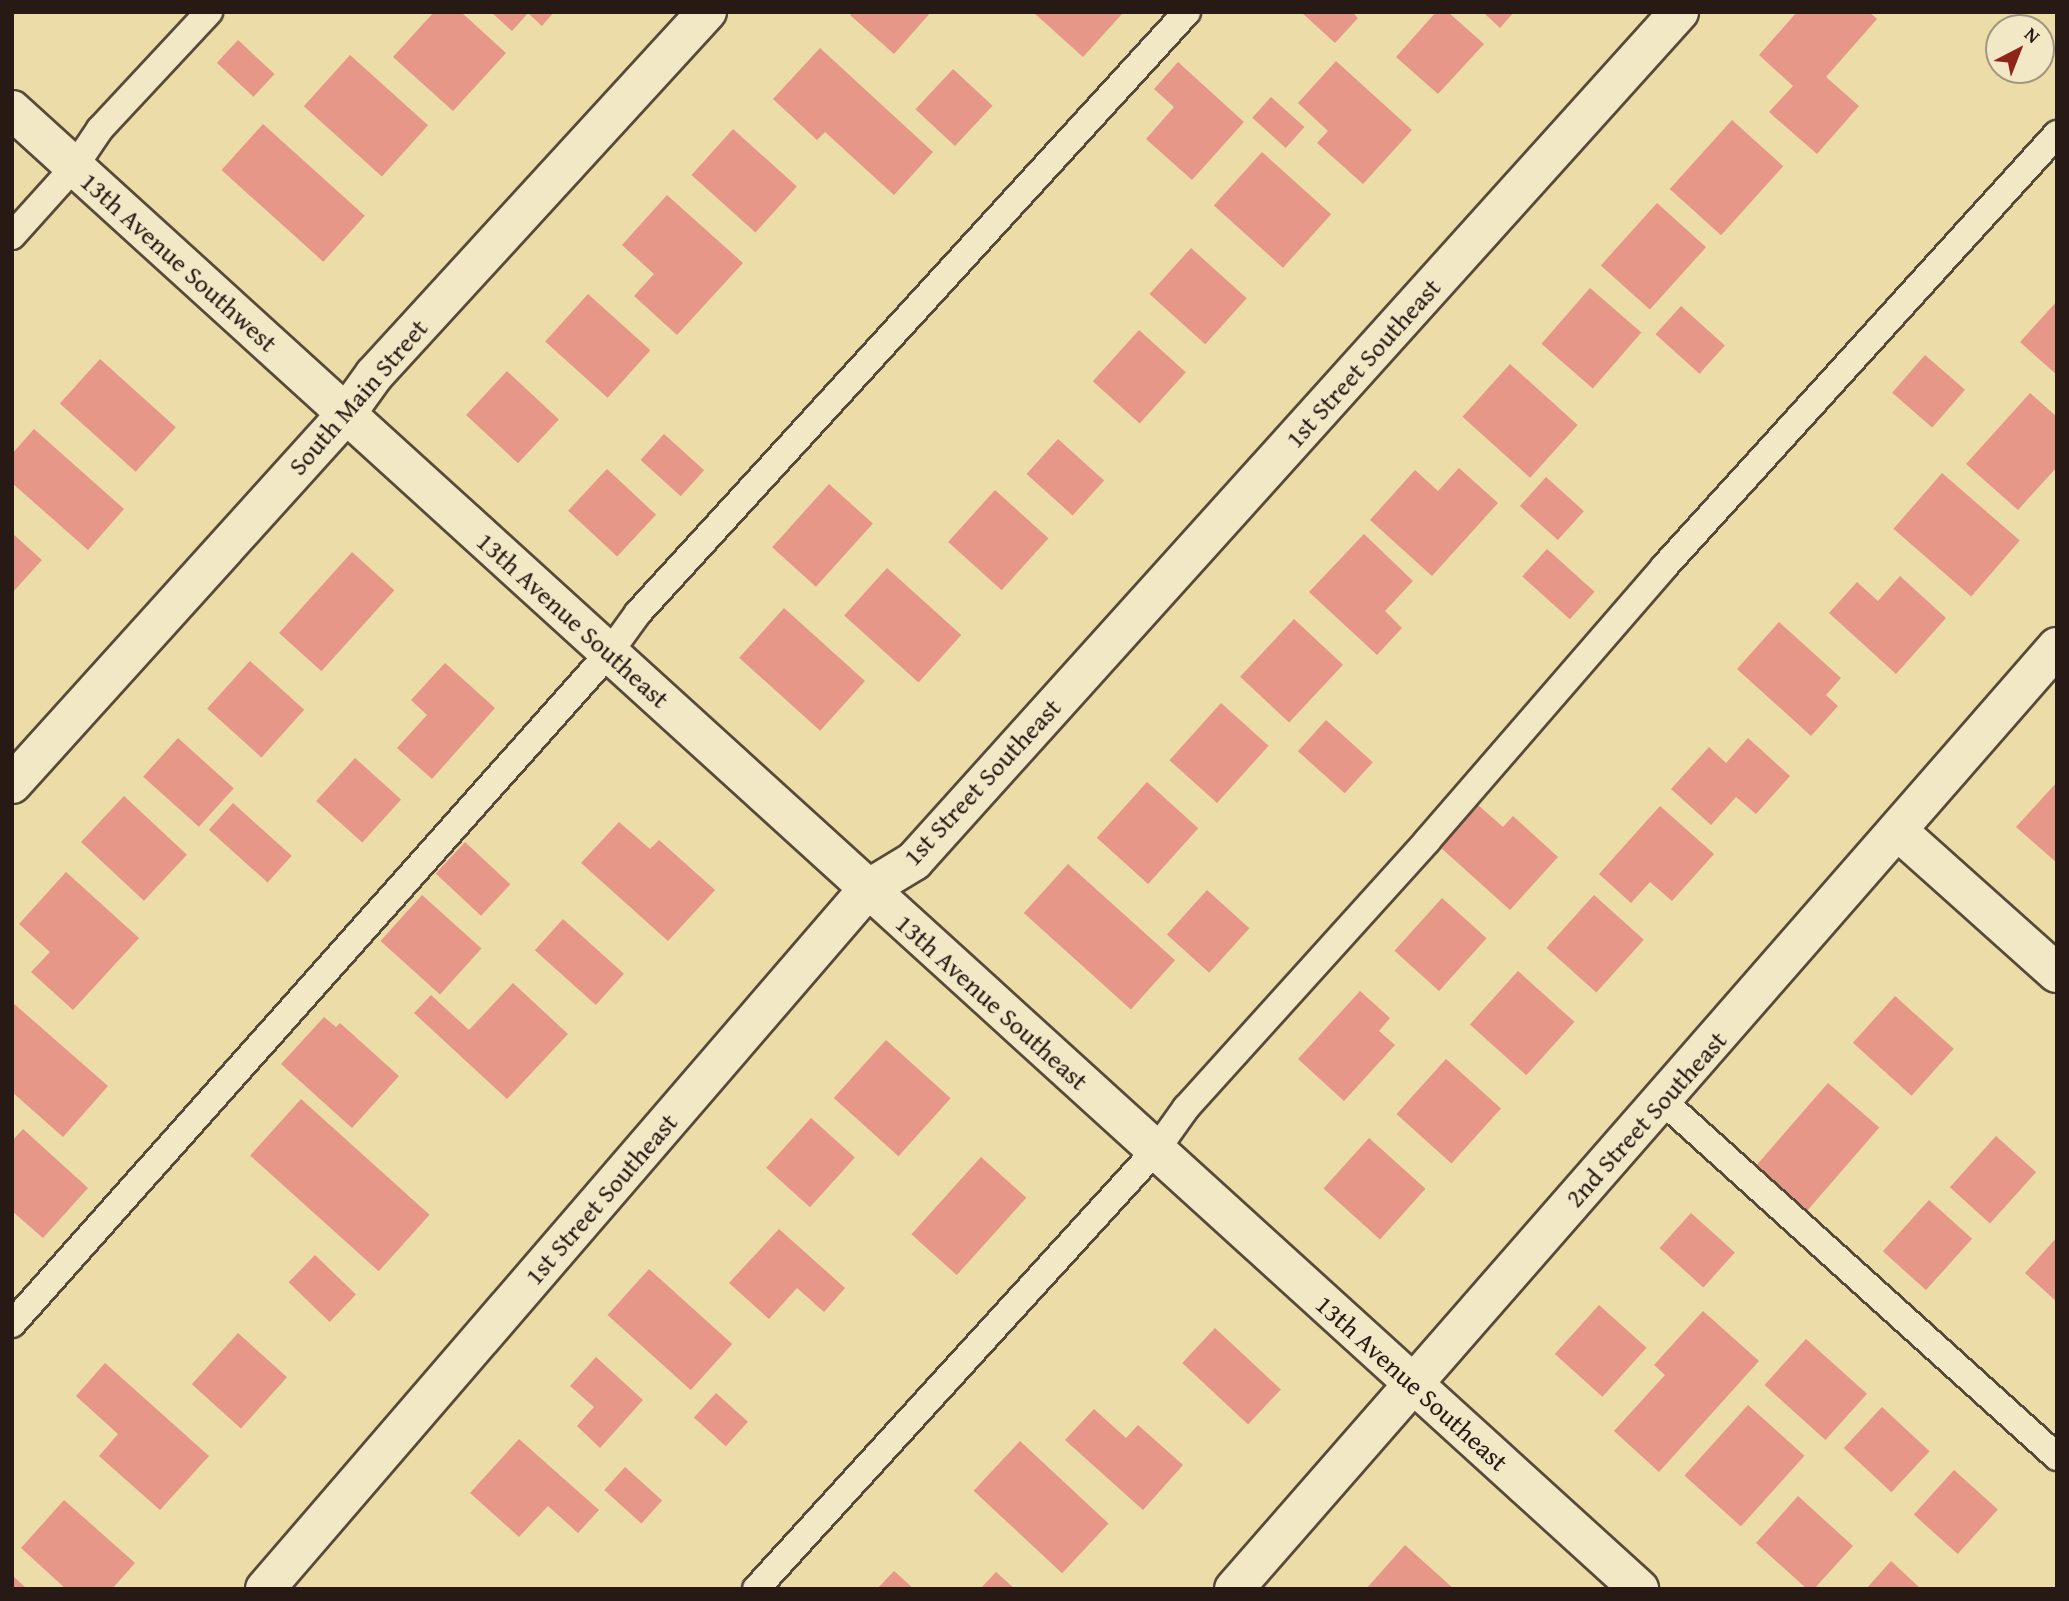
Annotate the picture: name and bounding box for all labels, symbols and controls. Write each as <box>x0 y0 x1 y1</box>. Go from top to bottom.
north arrow <box>1985 14 2055 84</box>
text: N <box>2019 20 2047 50</box>
street label: 13th Avenue Southwest <box>74 166 284 358</box>
street label: 1st Street Southeast <box>1279 272 1447 454</box>
street label: South Main Street <box>282 313 434 481</box>
street label: 13th Avenue Southeast <box>470 525 676 715</box>
street label: 1st Street Southeast <box>897 692 1067 872</box>
street label: 13th Avenue Southeast <box>889 907 1095 1097</box>
street label: 2nd Street Southeast <box>1559 1025 1733 1213</box>
street label: 1st Street Southeast <box>518 1107 684 1291</box>
street label: 13th Avenue Southeast <box>1309 1288 1515 1478</box>

